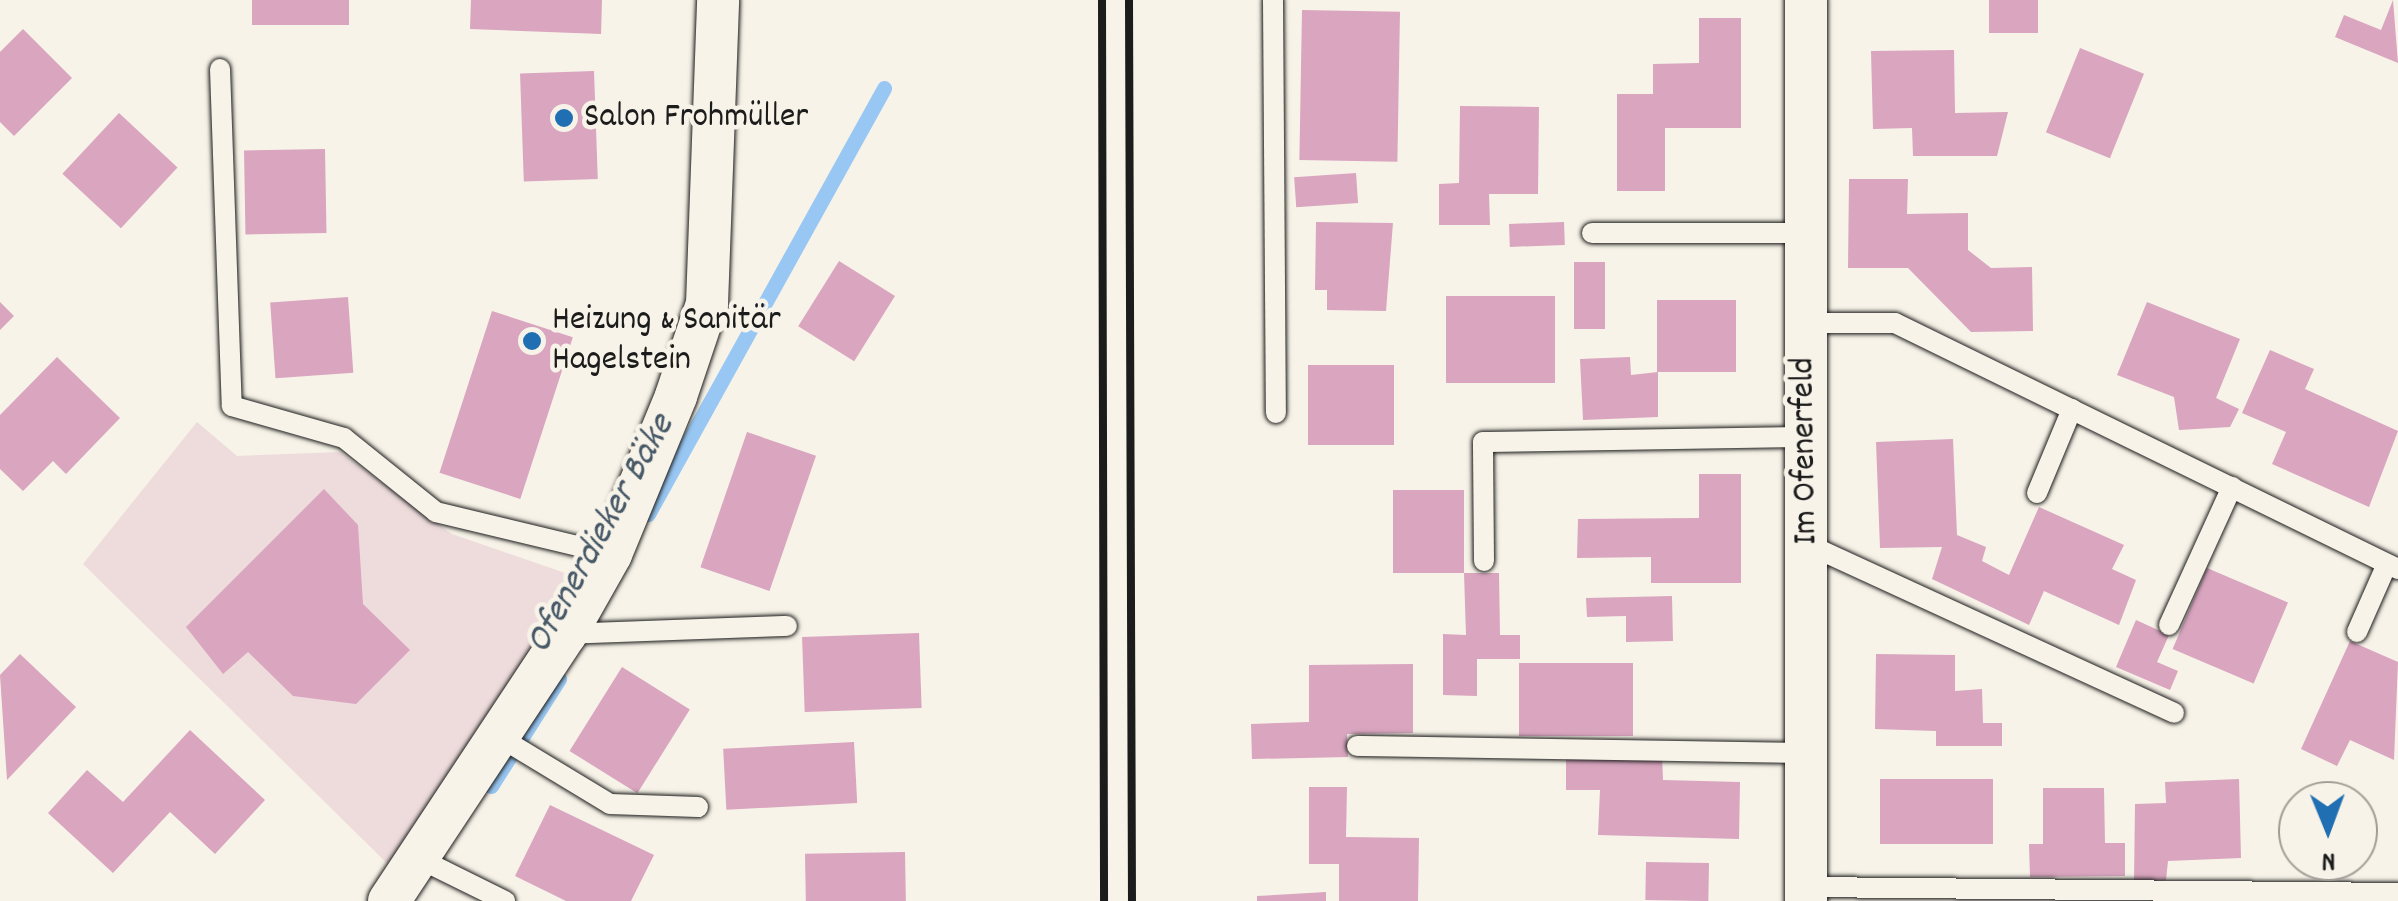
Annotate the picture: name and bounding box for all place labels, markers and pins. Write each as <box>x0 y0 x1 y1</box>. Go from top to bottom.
place label: Salon Frohmüller <box>584 97 808 139</box>
marker: Salon Frohmüller <box>553 107 575 129</box>
place label: Heizung & Sanitär Hagelstein <box>552 300 781 382</box>
marker: Heizung & Sanitär Hagelstein <box>521 330 543 352</box>

